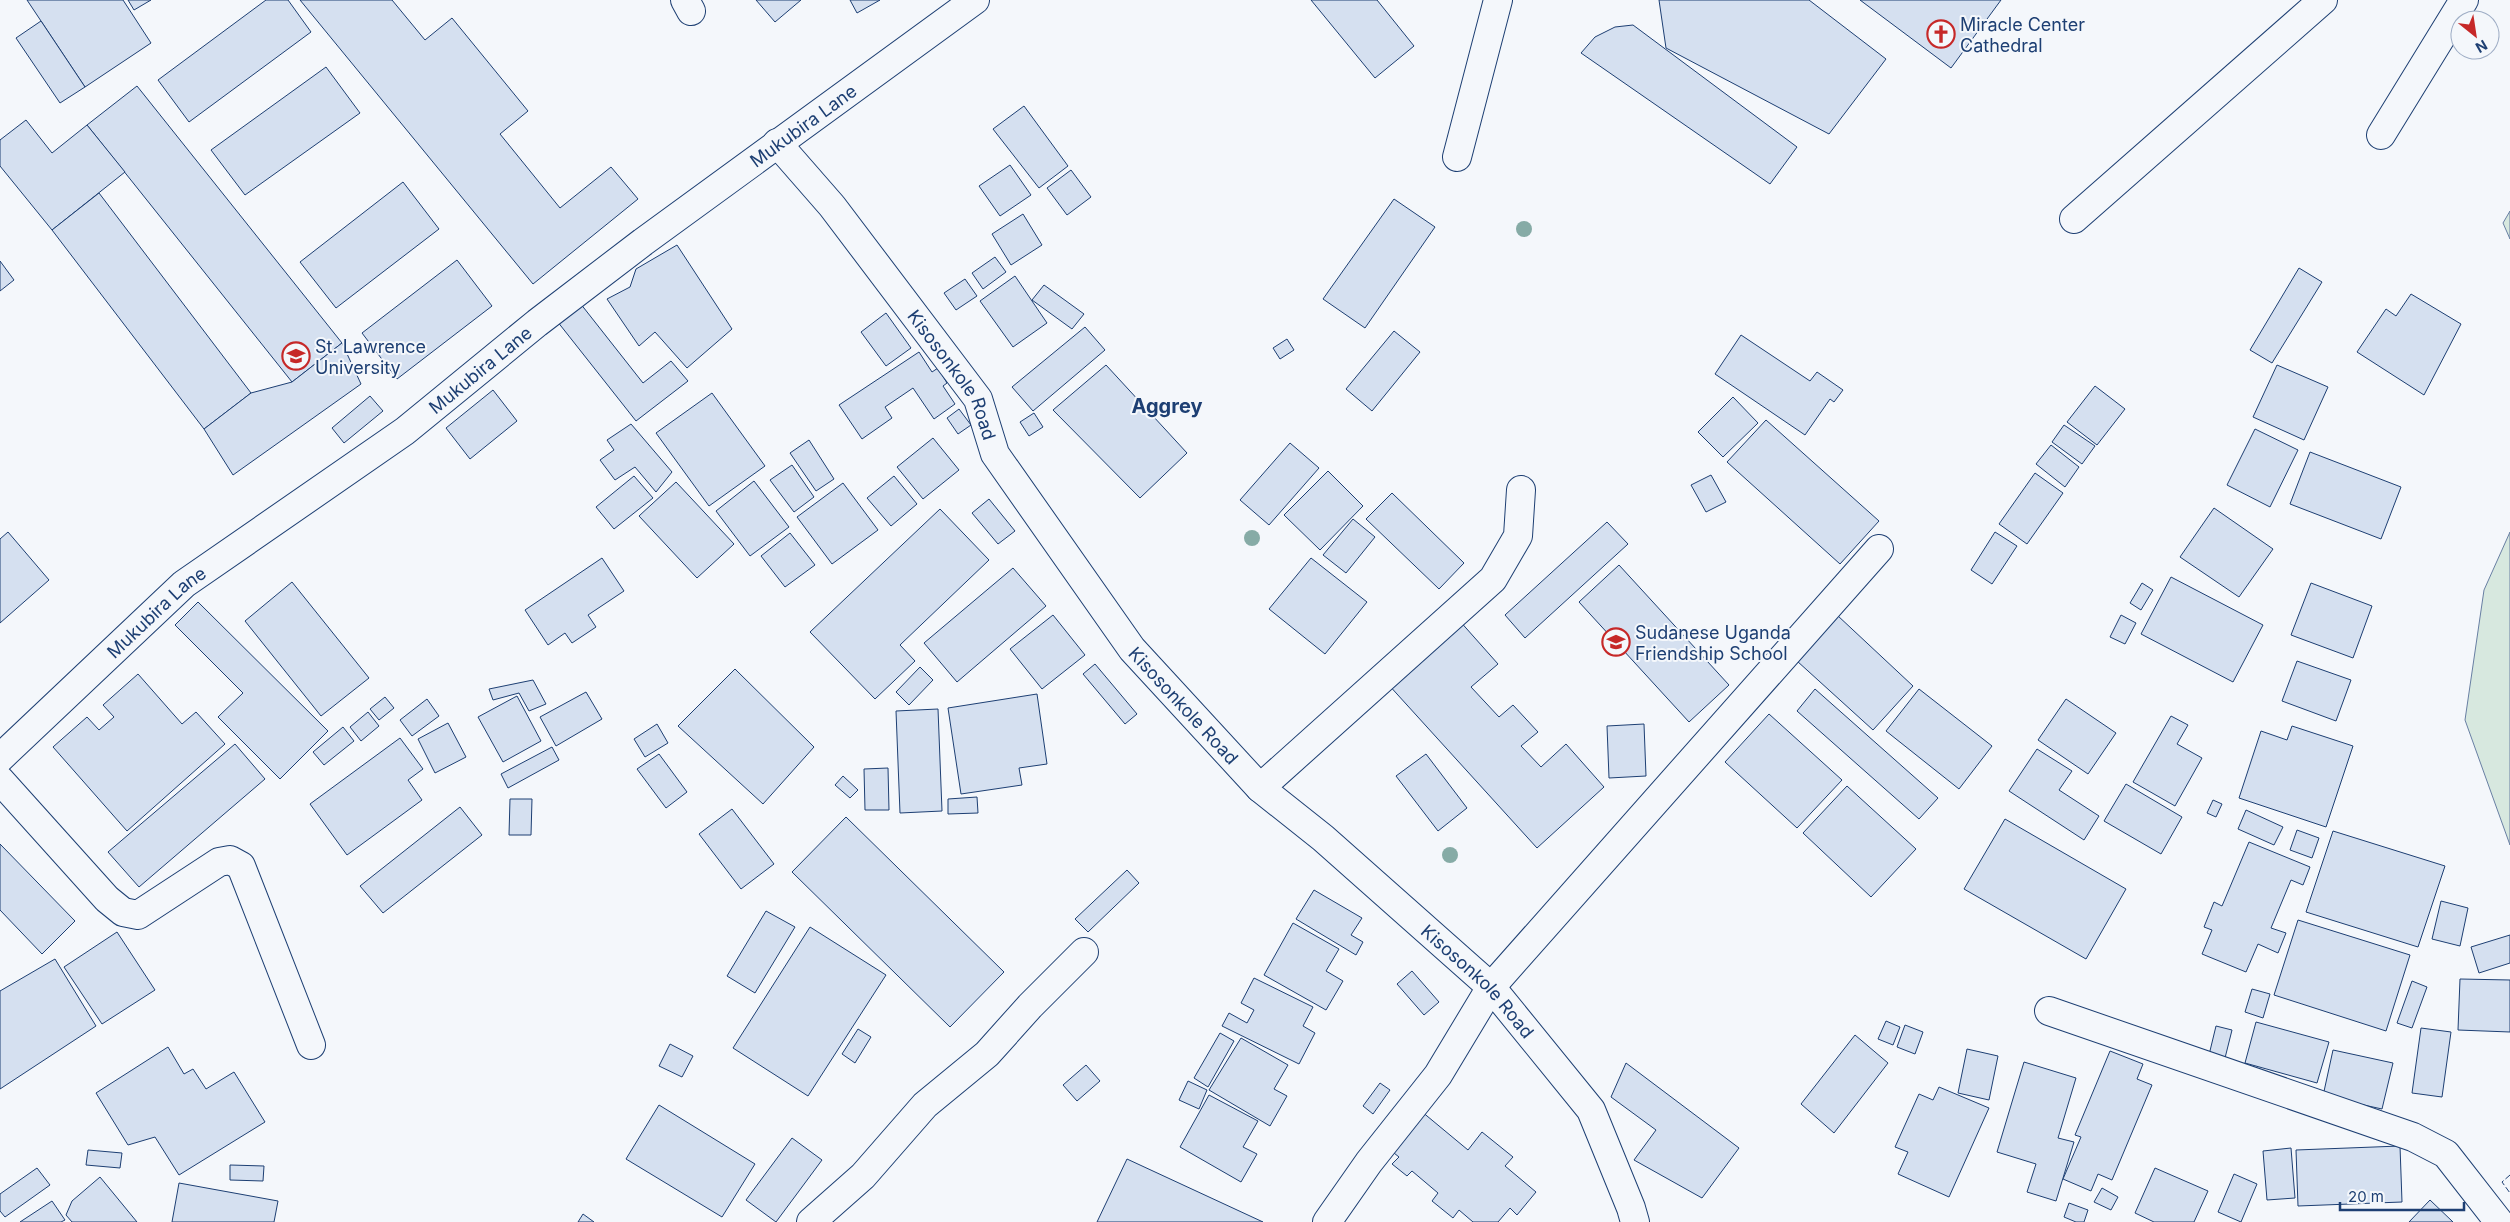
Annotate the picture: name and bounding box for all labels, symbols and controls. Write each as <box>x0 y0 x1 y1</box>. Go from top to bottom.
north arrow <box>2450 10 2500 60</box>
place label: Miracle Center Cathedral <box>1960 14 2085 56</box>
church icon: Miracle Center Cathedral <box>1926 19 1956 49</box>
text: N <box>2473 37 2491 57</box>
street label: Mukubira Lane <box>746 80 860 171</box>
street label: Kisosonkole Road <box>904 305 1000 442</box>
street label: Mukubira Lane <box>425 321 536 418</box>
place label: St. Lawrence University <box>315 336 426 378</box>
school or university icon: St. Lawrence University <box>281 341 311 371</box>
district label: Aggrey <box>1132 394 1203 418</box>
street label: Mukubira Lane <box>102 562 210 662</box>
place label: Sudanese Uganda Friendship School <box>1635 622 1791 664</box>
school or university icon: Sudanese Uganda Friendship School <box>1601 627 1631 657</box>
street label: Kisosonkole Road <box>1125 642 1243 768</box>
street label: Kisosonkole Road <box>1417 920 1538 1042</box>
scale bar <box>2340 1180 2464 1212</box>
text: 20 m <box>2348 1187 2384 1206</box>

